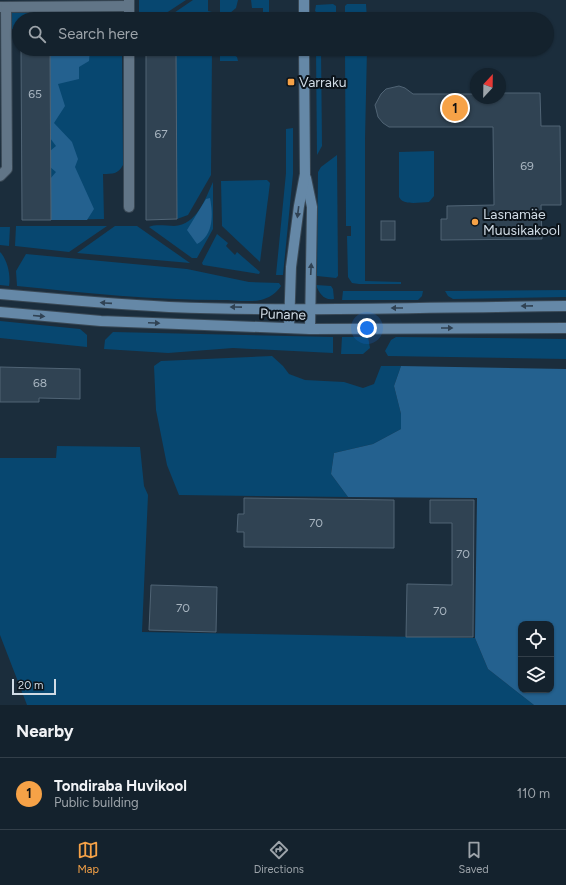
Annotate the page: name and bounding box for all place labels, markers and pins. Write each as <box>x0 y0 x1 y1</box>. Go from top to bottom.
place label: Varraku <box>299 74 347 91</box>
marker: Varraku <box>286 77 296 87</box>
pin: 1 <box>442 93 468 123</box>
place label: Lasnamäe Muusikakool <box>483 206 560 239</box>
marker: Lasnamäe Muusikakool <box>470 217 480 227</box>

